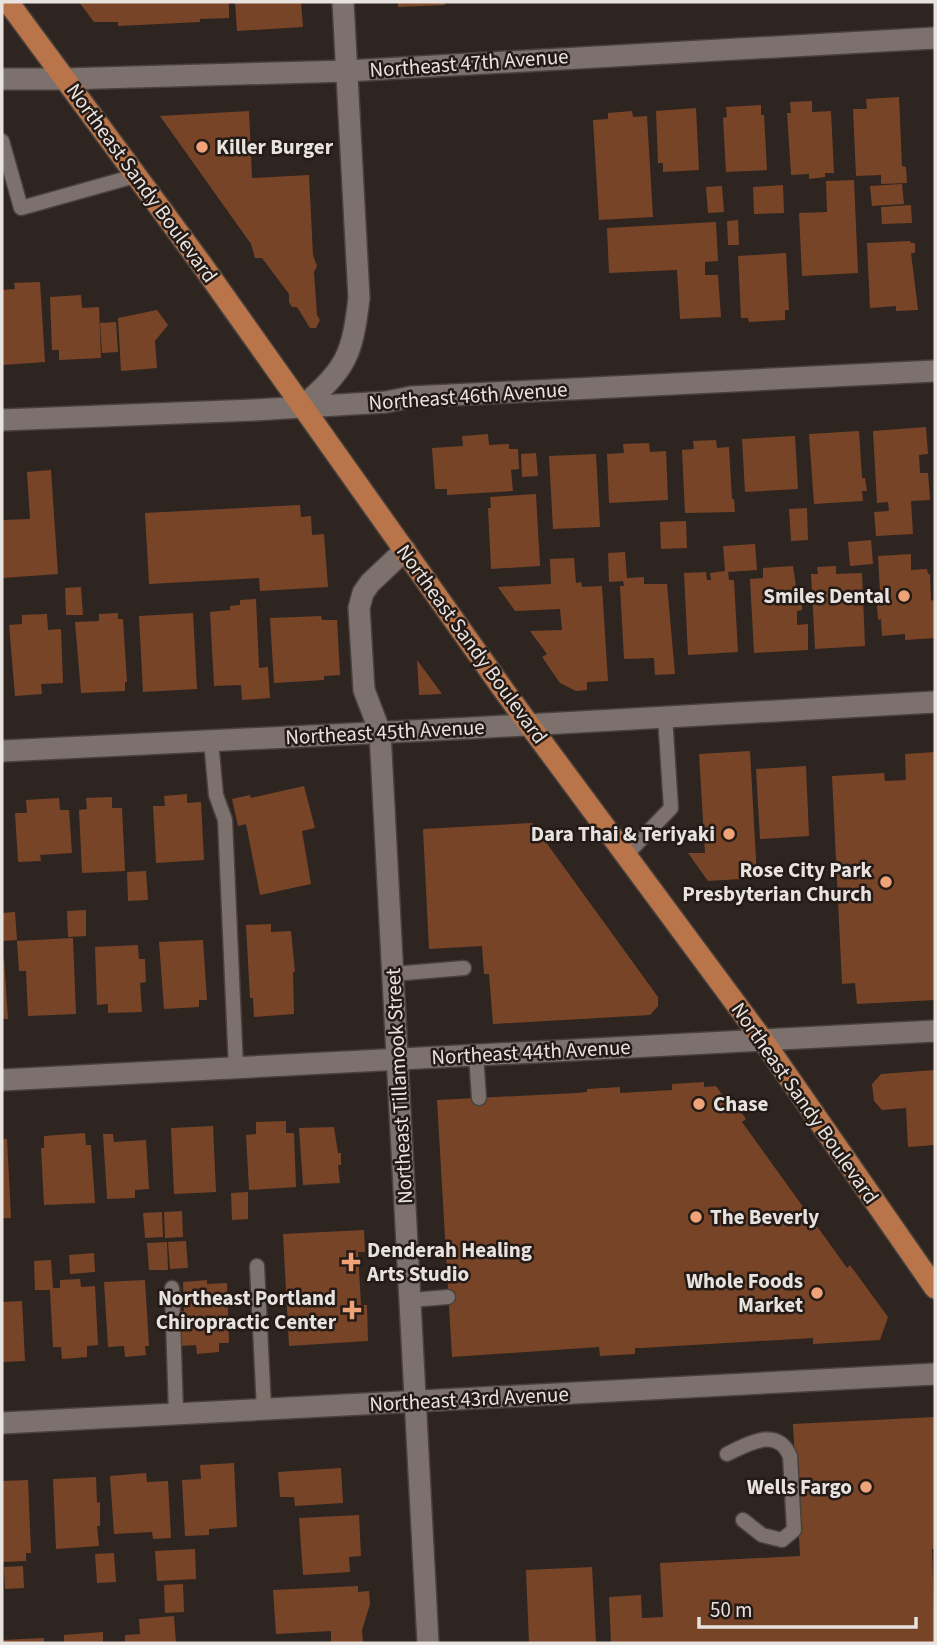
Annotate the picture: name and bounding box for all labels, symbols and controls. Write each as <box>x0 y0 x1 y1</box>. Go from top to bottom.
street label: Northeast 47th Avenue <box>368 41 570 85</box>
street label: Northeast Sandy Boulevard <box>59 77 225 289</box>
place label: Killer Burger <box>216 132 334 162</box>
marker: Killer Burger <box>194 139 210 155</box>
street label: Northeast 46th Avenue <box>367 374 569 418</box>
street label: Northeast Sandy Boulevard <box>389 538 555 750</box>
place label: Smiles Dental <box>763 581 890 611</box>
marker: Smiles Dental <box>896 588 912 604</box>
street label: Northeast 45th Avenue <box>285 712 485 752</box>
place label: Dara Thai & Teriyaki <box>531 819 715 849</box>
marker: Dara Thai & Teriyaki <box>721 826 737 842</box>
place label: Rose City Park Presbyterian Church <box>682 855 872 909</box>
marker: Rose City Park Presbyterian Church <box>878 874 894 890</box>
street label: Northeast Tillamook Street <box>378 967 420 1205</box>
street label: Northeast Sandy Boulevard <box>724 996 886 1210</box>
street label: Northeast 44th Avenue <box>431 1032 631 1072</box>
place label: Chase <box>713 1089 769 1119</box>
marker: Chase <box>691 1096 707 1112</box>
place label: The Beverly <box>710 1202 819 1232</box>
marker: The Beverly <box>688 1209 704 1225</box>
place label: Denderah Healing Arts Studio <box>366 1235 532 1289</box>
marker: Denderah Healing Arts Studio <box>341 1252 361 1272</box>
place label: Whole Foods Market <box>686 1266 803 1320</box>
place label: Northeast Portland Chiropractic Center <box>156 1283 337 1337</box>
marker: Whole Foods Market <box>809 1285 825 1301</box>
marker: Northeast Portland Chiropractic Center <box>342 1300 362 1320</box>
street label: Northeast 43rd Avenue <box>369 1379 569 1419</box>
place label: Wells Fargo <box>747 1472 852 1502</box>
marker: Wells Fargo <box>858 1479 874 1495</box>
scale bar <box>699 1586 916 1630</box>
text: 50 m <box>710 1595 752 1625</box>

